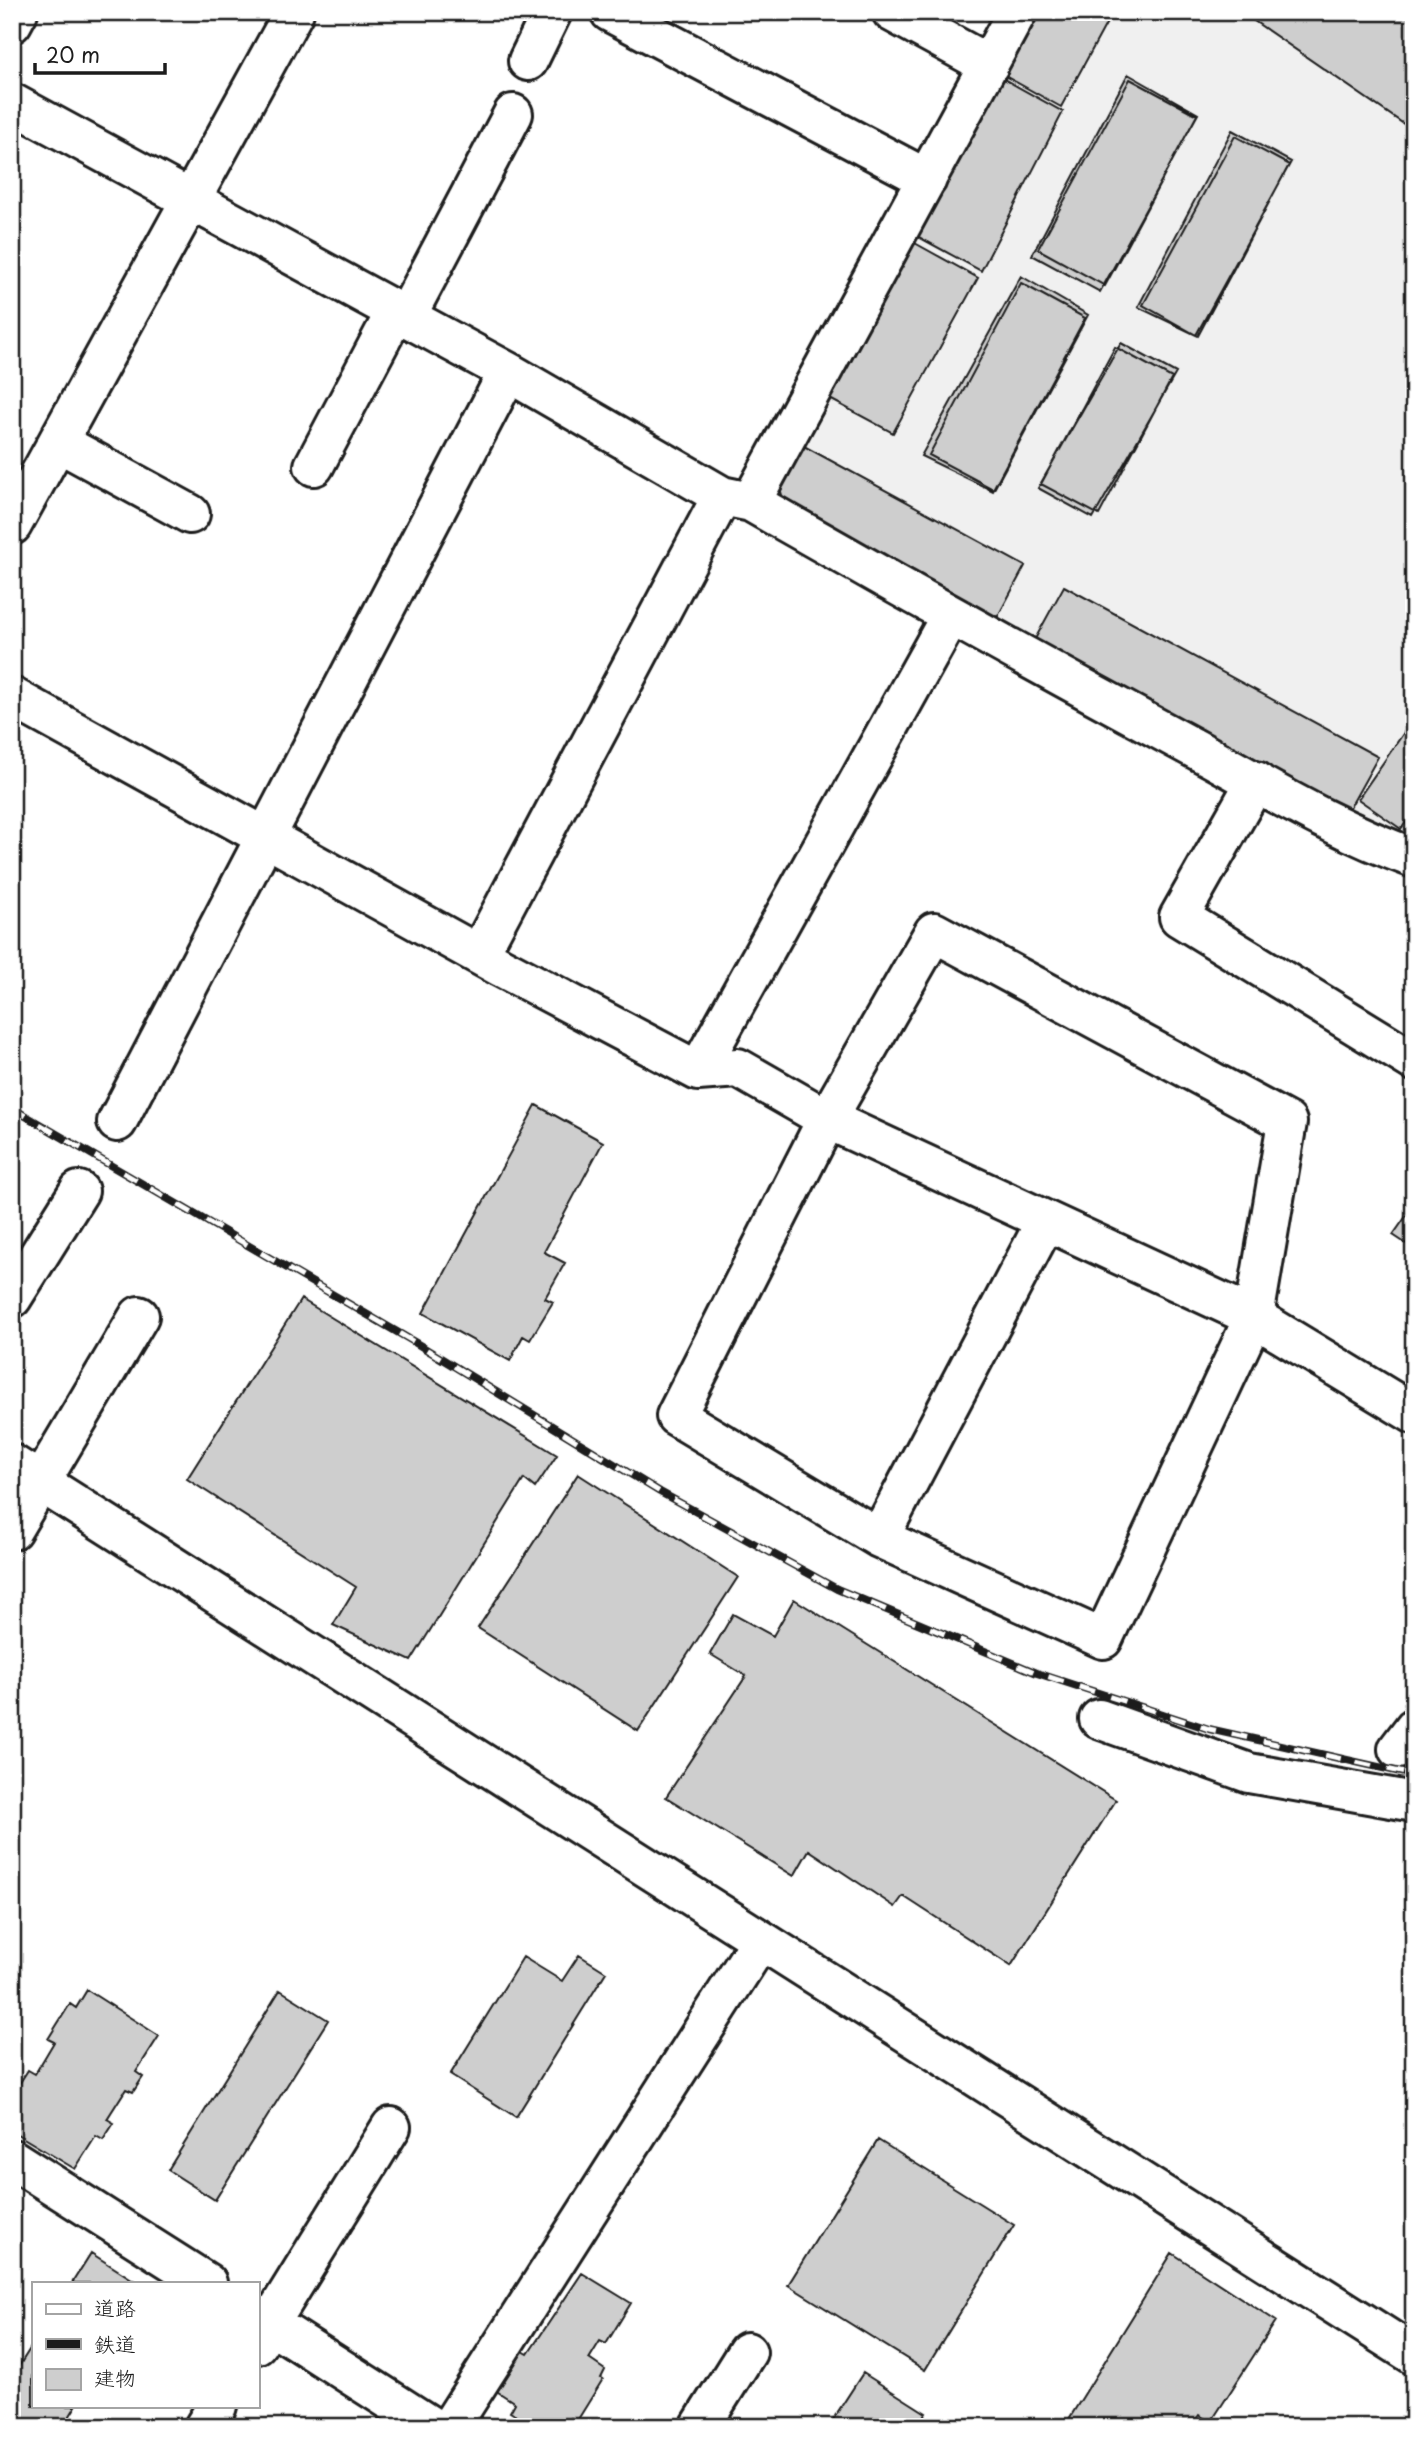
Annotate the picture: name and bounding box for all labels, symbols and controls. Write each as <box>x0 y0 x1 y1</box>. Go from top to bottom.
scale bar <box>35 32 164 76</box>
text: 20 m <box>46 38 100 70</box>
legend <box>32 2282 259 2408</box>
text: 道路 <box>94 2291 136 2323</box>
text: 鉄道 <box>94 2327 136 2359</box>
text: 建物 <box>94 2361 136 2393</box>

